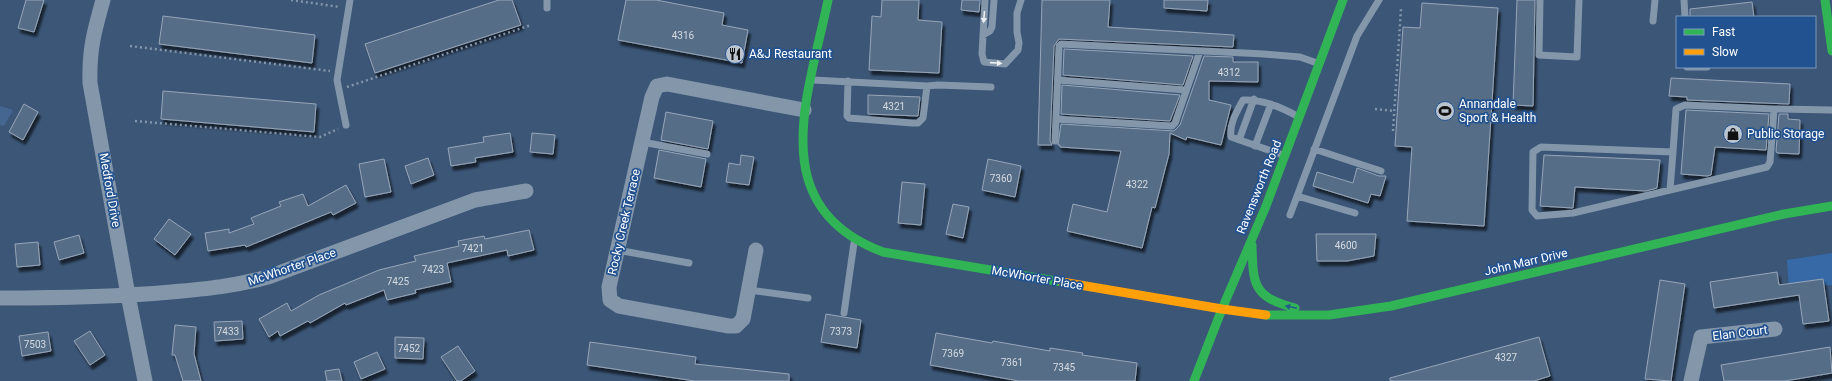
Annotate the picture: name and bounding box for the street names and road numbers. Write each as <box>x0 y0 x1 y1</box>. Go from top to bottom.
street label: Ravensworth Road <box>1234 138 1284 236</box>
street label: Medford Drive <box>97 152 123 228</box>
street label: Rocky Creek Terrace <box>605 168 643 276</box>
street label: McWhorter Place <box>246 245 338 289</box>
street label: John Marr Drive <box>1483 246 1569 278</box>
street label: McWhorter Place <box>990 263 1084 293</box>
street label: Elan Court <box>1712 323 1768 343</box>

